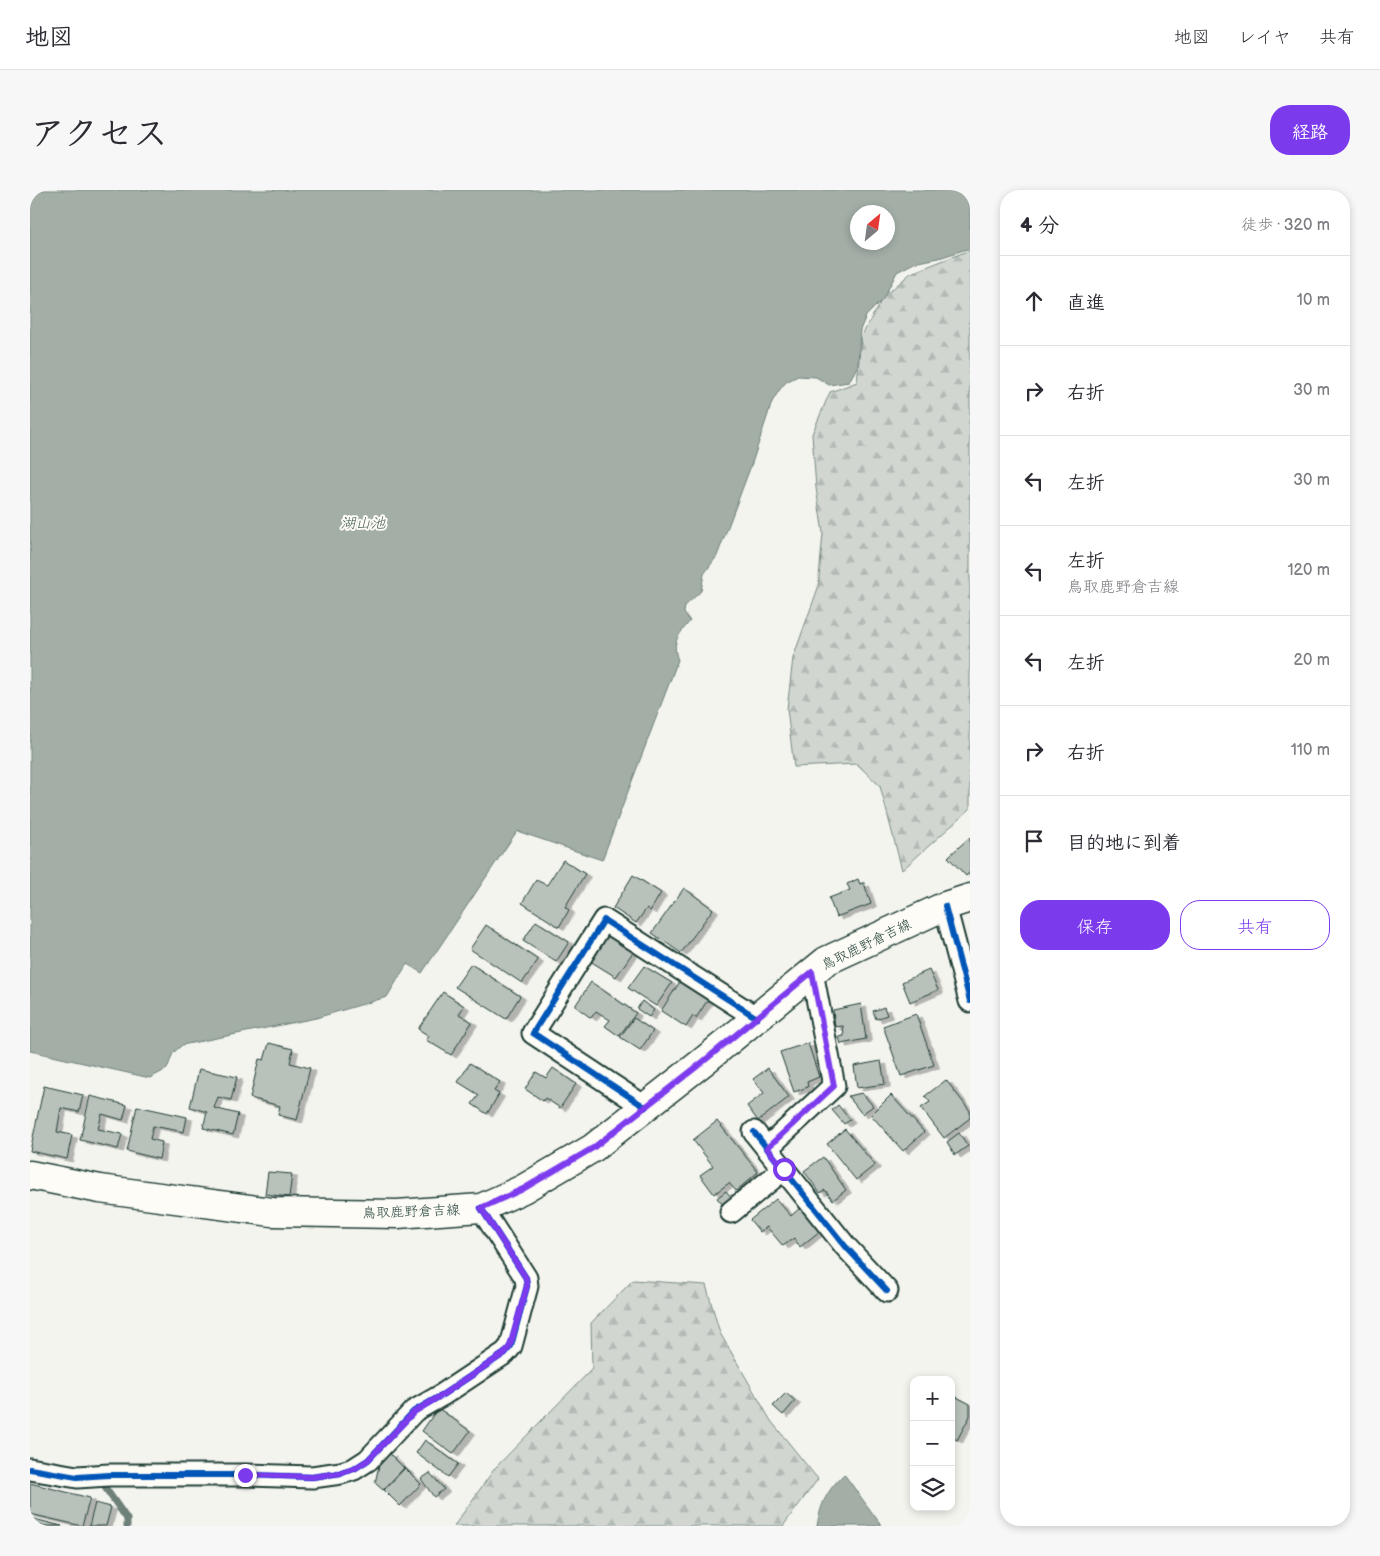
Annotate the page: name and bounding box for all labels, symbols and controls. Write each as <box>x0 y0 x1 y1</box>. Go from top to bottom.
text: 地図 <box>25 23 73 52</box>
text: 地図 <box>1174 27 1210 48</box>
text: レイヤ <box>1238 27 1291 48</box>
text: 共有 <box>1319 27 1355 48</box>
button: 経路 <box>1270 105 1350 155</box>
text: アクセス <box>30 113 168 156</box>
north arrow <box>850 205 895 250</box>
text: 4 分 <box>1020 213 1059 238</box>
text: 徒歩 · 320 m <box>1241 216 1330 235</box>
icon: ahead <box>1020 287 1048 315</box>
text: 10 m <box>1297 291 1330 310</box>
text: 直進 <box>1067 292 1105 315</box>
icon: right <box>1020 377 1048 405</box>
text: 30 m <box>1293 381 1330 400</box>
text: 右折 <box>1067 382 1105 405</box>
icon: left <box>1020 467 1048 495</box>
text: 30 m <box>1293 471 1330 490</box>
text: 左折 <box>1067 472 1105 495</box>
water label: 湖山池 <box>340 514 386 533</box>
text: 左折 <box>1067 550 1105 573</box>
icon: left <box>1020 557 1048 585</box>
text: 120 m <box>1287 561 1330 580</box>
text: 鳥取鹿野倉吉線 <box>1067 578 1179 597</box>
icon: left <box>1020 647 1048 675</box>
text: 20 m <box>1294 651 1330 670</box>
text: 左折 <box>1067 652 1105 675</box>
icon: right <box>1020 737 1048 765</box>
text: 110 m <box>1291 741 1330 760</box>
text: 右折 <box>1067 742 1105 765</box>
icon: arrive <box>1020 827 1048 855</box>
text: 目的地に到着 <box>1067 832 1181 855</box>
button: 保存 <box>1020 900 1170 950</box>
button: 共有 <box>1180 900 1330 950</box>
street label: 鳥取鹿野倉吉線 <box>818 915 914 974</box>
route start <box>773 1158 796 1181</box>
street label: 鳥取鹿野倉吉線 <box>362 1201 460 1222</box>
map controls <box>910 1376 955 1511</box>
button: + <box>910 1376 955 1421</box>
button: − <box>910 1421 955 1466</box>
route end <box>234 1464 257 1487</box>
button: layers <box>910 1466 955 1511</box>

